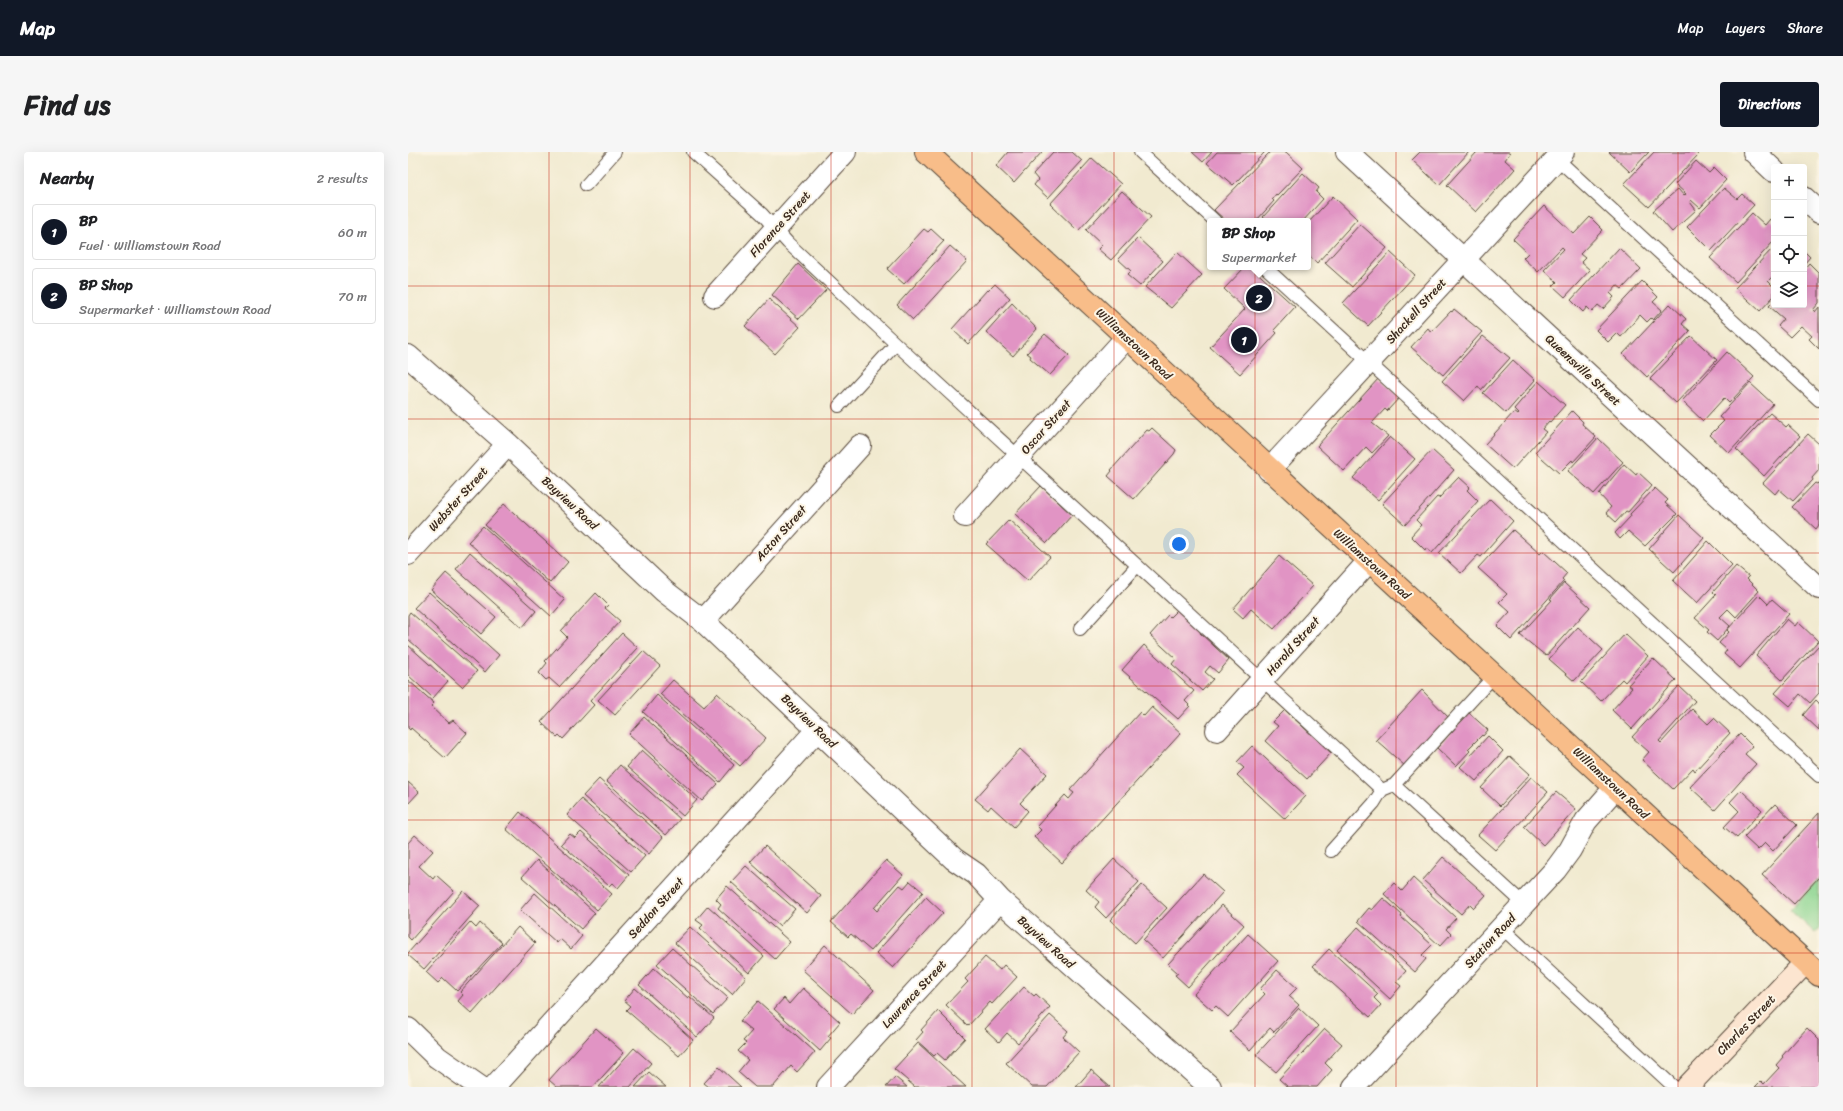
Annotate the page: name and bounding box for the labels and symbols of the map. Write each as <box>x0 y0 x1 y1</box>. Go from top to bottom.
street label: Florence Street <box>744 185 816 263</box>
street label: Shackell Street <box>1380 273 1452 349</box>
pin: 2 <box>1246 283 1272 313</box>
street label: Williamstown Road <box>1091 302 1178 386</box>
pin: 1 <box>1231 325 1257 355</box>
street label: Queensville Street <box>1540 329 1626 411</box>
street label: Oscar Street <box>1015 394 1078 460</box>
street label: Webster Street <box>423 461 493 537</box>
street label: Bayview Road <box>536 471 605 537</box>
street label: Acton Street <box>749 499 813 567</box>
street label: Williamstown Road <box>1328 523 1416 606</box>
your location <box>1169 534 1189 554</box>
street label: Harold Street <box>1260 611 1326 681</box>
street label: Bayview Road <box>776 688 844 755</box>
street label: Williamstown Road <box>1568 741 1655 825</box>
street label: Seddon Street <box>622 871 691 944</box>
street label: Station Road <box>1459 907 1523 974</box>
street label: Bayview Road <box>1012 910 1081 975</box>
street label: Lawrence Street <box>876 954 952 1034</box>
street label: Charles Street <box>1711 989 1781 1061</box>

